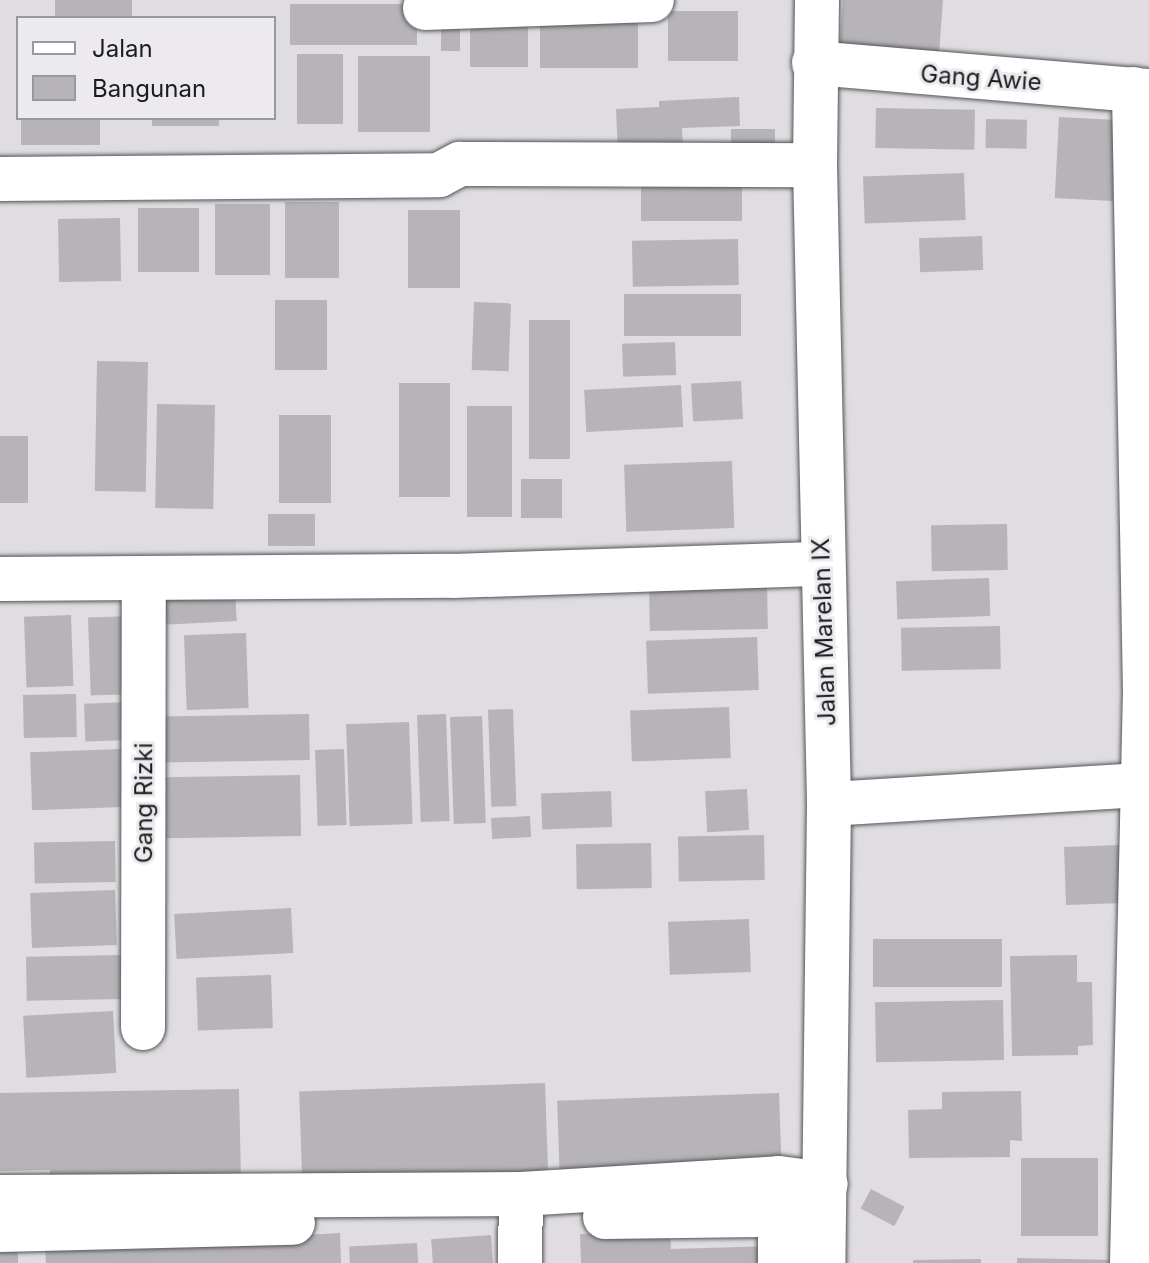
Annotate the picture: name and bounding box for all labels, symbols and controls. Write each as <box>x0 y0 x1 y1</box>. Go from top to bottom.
legend <box>16 16 276 120</box>
text: Jalan <box>92 34 153 63</box>
street label: Gang Awie <box>919 59 1043 97</box>
text: Bangunan <box>92 74 206 103</box>
street label: Jalan Marelan IX <box>806 537 842 727</box>
street label: Gang Rizki <box>130 743 158 863</box>

